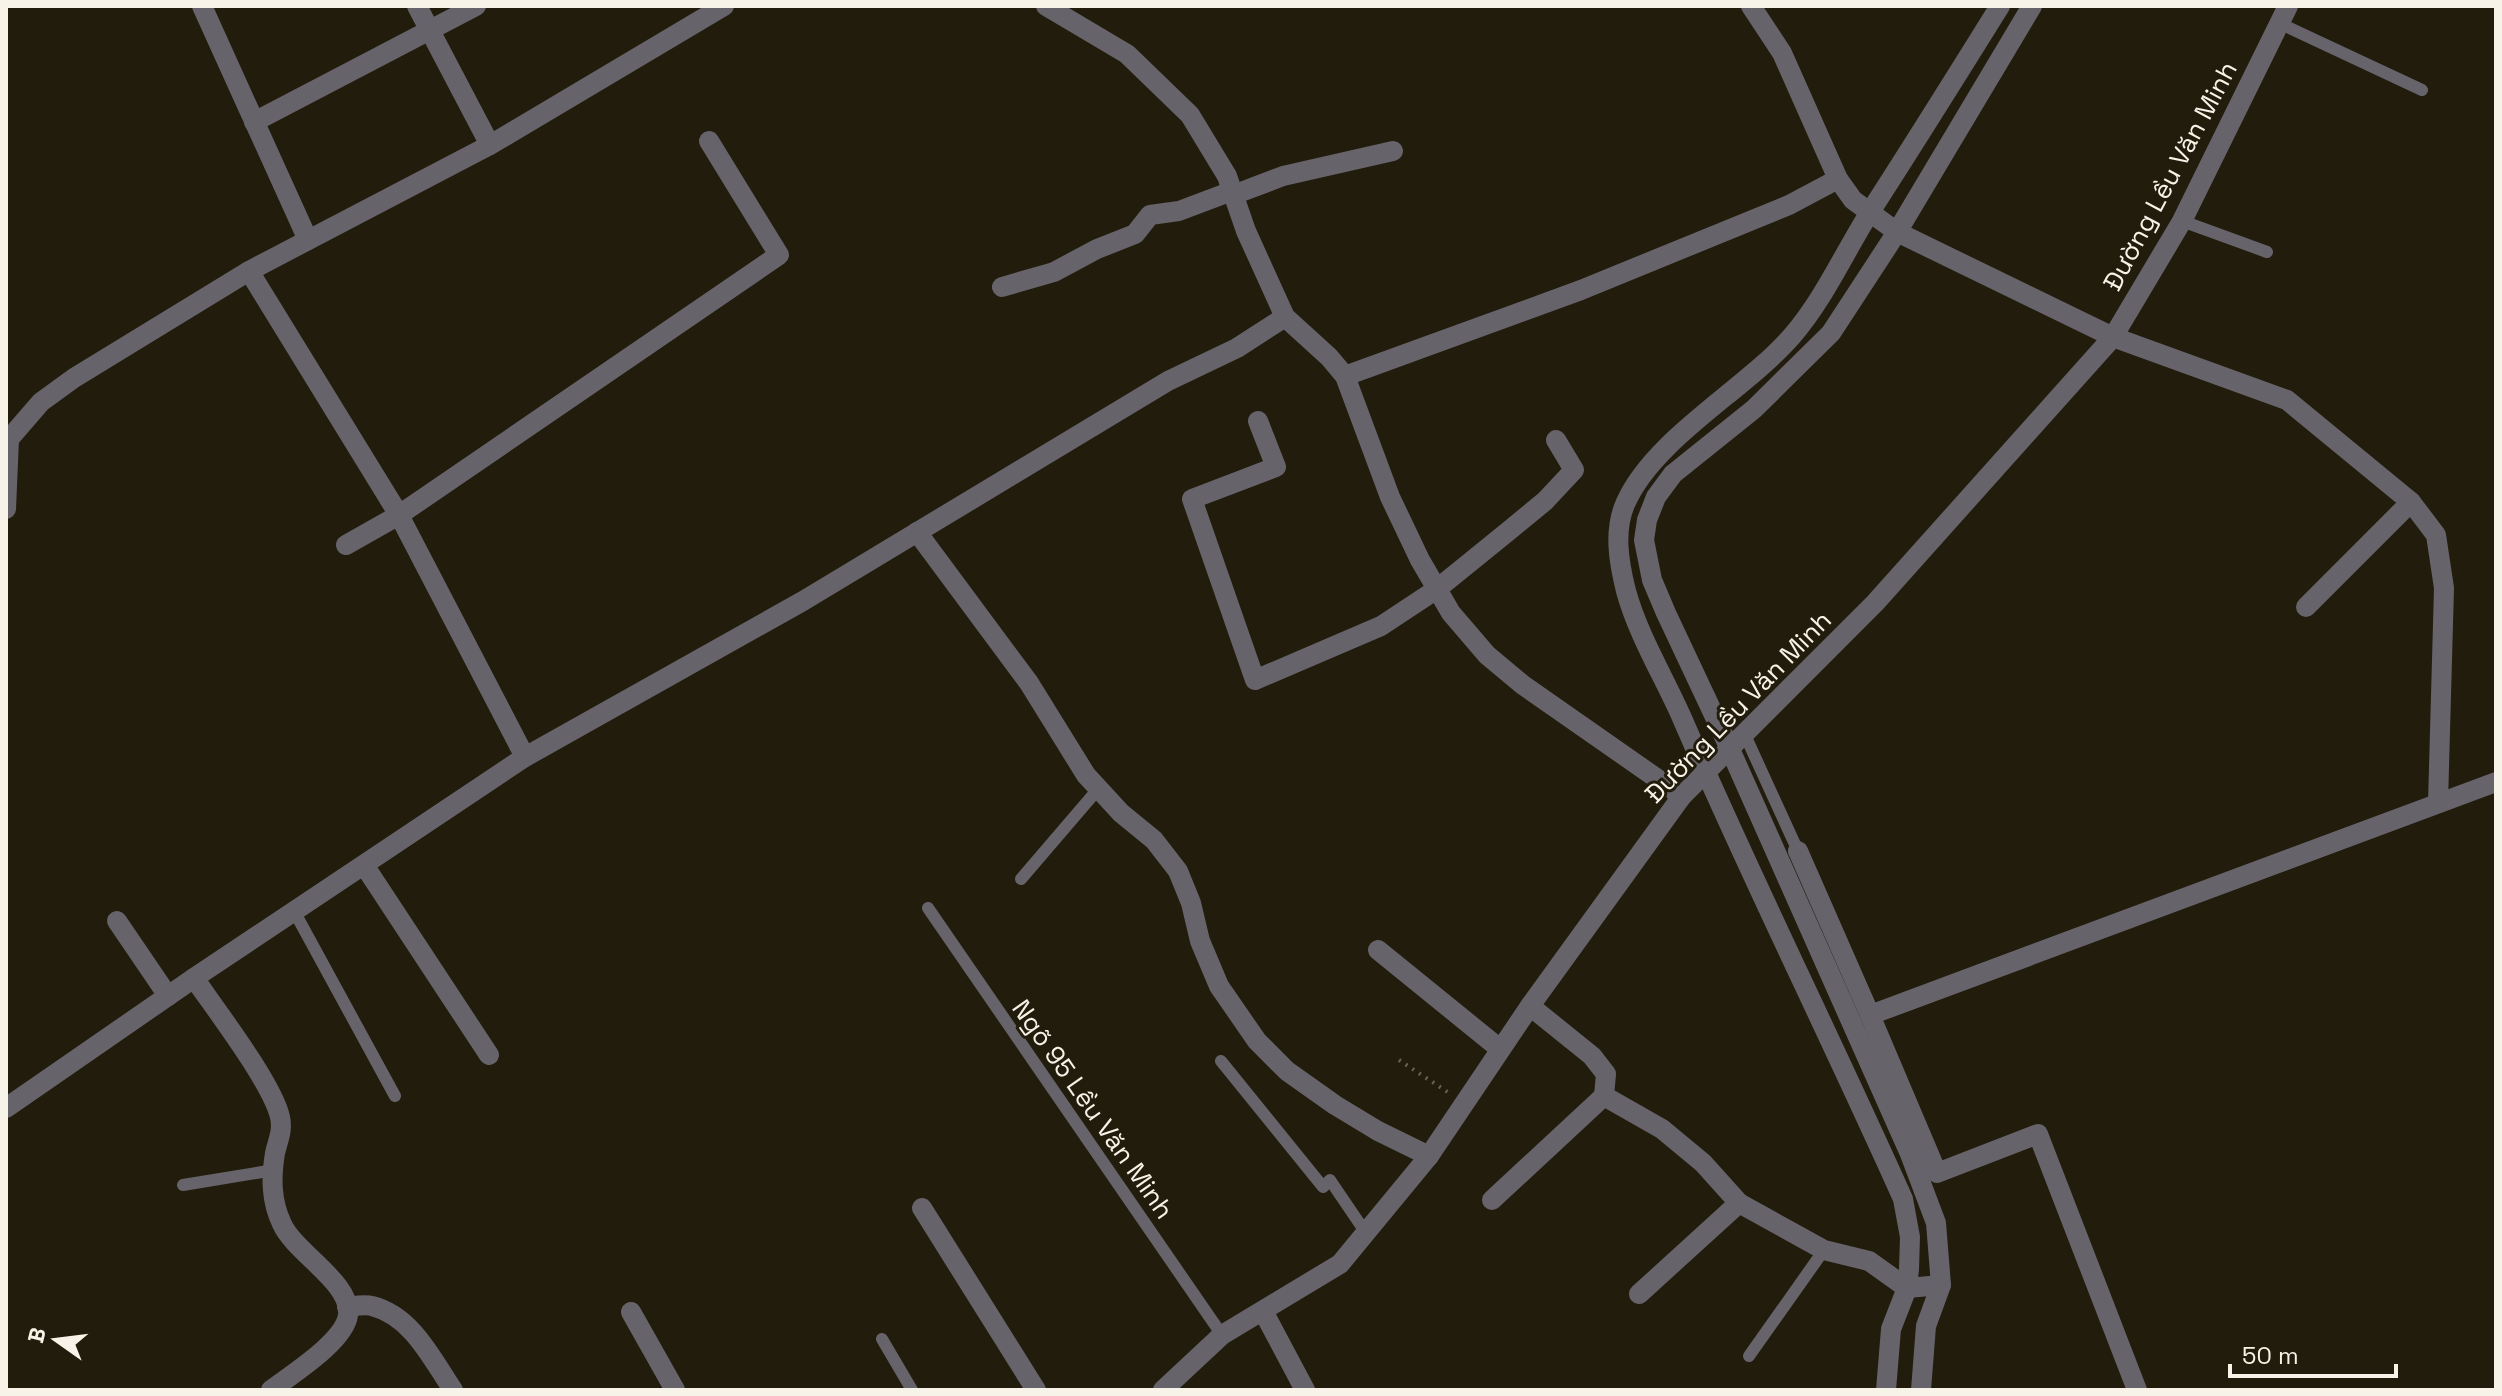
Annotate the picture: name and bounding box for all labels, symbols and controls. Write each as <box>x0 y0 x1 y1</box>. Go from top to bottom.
street label: Đường Lều Văn Minh <box>2095 56 2245 296</box>
street label: Đường Lều Văn Minh <box>1637 604 1839 810</box>
street label: Ngõ 95 Lều Văn Minh <box>1004 993 1182 1225</box>
north arrow <box>16 1300 96 1380</box>
text: B <box>21 1325 52 1346</box>
scale bar <box>2230 1328 2396 1378</box>
text: 50 m <box>2242 1340 2299 1371</box>

